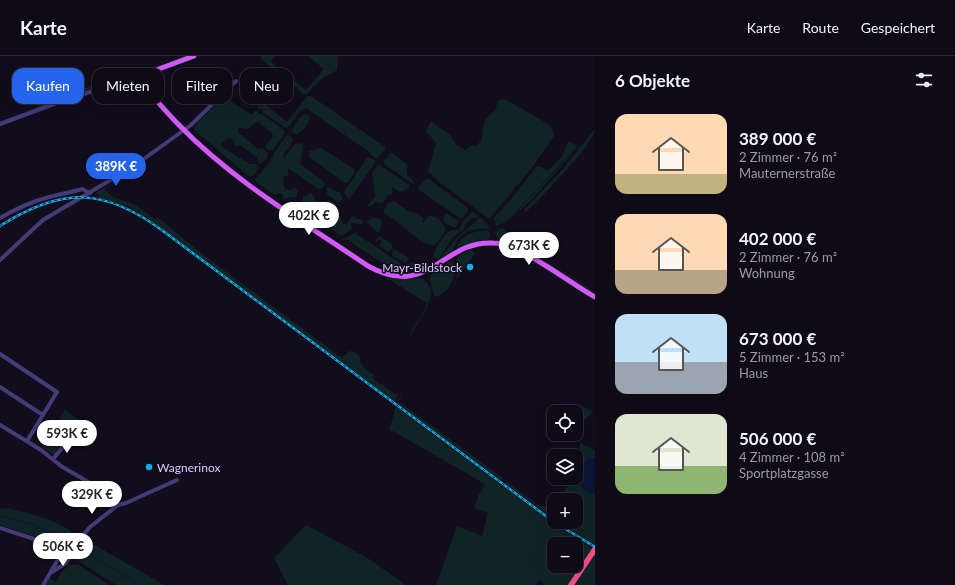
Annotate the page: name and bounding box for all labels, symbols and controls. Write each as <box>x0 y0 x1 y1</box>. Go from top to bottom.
text: Karte <box>20 16 67 39</box>
text: Karte <box>747 19 780 36</box>
text: Route <box>802 19 839 36</box>
text: Gespeichert <box>861 19 935 36</box>
chip: Kaufen <box>12 68 84 104</box>
chip: Mieten <box>92 68 164 104</box>
chip: Filter <box>172 68 232 104</box>
chip: Neu <box>240 68 293 104</box>
icon: filters <box>913 69 935 91</box>
text: 6 Objekte <box>615 70 690 91</box>
text: 389 000 € <box>739 128 816 149</box>
icon: home <box>647 130 695 178</box>
text: 2 Zimmer · 76 m² <box>739 149 837 165</box>
pin: 389K € <box>83 153 149 187</box>
text: 389K € <box>95 158 137 174</box>
text: Mauternerstraße <box>739 165 835 181</box>
pin: 402K € <box>276 202 342 236</box>
text: 402K € <box>288 207 330 223</box>
text: 402 000 € <box>739 228 816 249</box>
icon: home <box>647 230 695 278</box>
pin: 673K € <box>496 232 562 266</box>
text: 673K € <box>508 237 550 253</box>
text: 2 Zimmer · 76 m² <box>739 249 837 265</box>
place label: Mayr-Bildstock <box>382 260 463 275</box>
marker: Mayr-Bildstock <box>465 262 475 272</box>
text: Wohnung <box>739 265 795 281</box>
text: 673 000 € <box>739 328 816 349</box>
icon: home <box>647 330 695 378</box>
text: 5 Zimmer · 153 m² <box>739 349 845 365</box>
text: Haus <box>739 365 768 381</box>
map controls <box>547 405 583 573</box>
button: locate <box>547 405 583 441</box>
pin: 593K € <box>34 420 100 454</box>
text: 593K € <box>46 425 88 441</box>
text: 506 000 € <box>739 428 816 449</box>
icon: home <box>647 430 695 478</box>
button: layers <box>547 449 583 485</box>
text: 4 Zimmer · 108 m² <box>739 449 845 465</box>
place label: Wagnerinox <box>157 460 220 475</box>
marker: Wagnerinox <box>144 462 154 472</box>
text: Sportplatzgasse <box>739 465 829 481</box>
pin: 329K € <box>59 481 125 515</box>
text: 329K € <box>71 486 113 502</box>
button: + <box>547 493 583 529</box>
pin: 506K € <box>30 533 96 567</box>
button: − <box>547 537 583 573</box>
text: 506K € <box>42 538 84 554</box>

